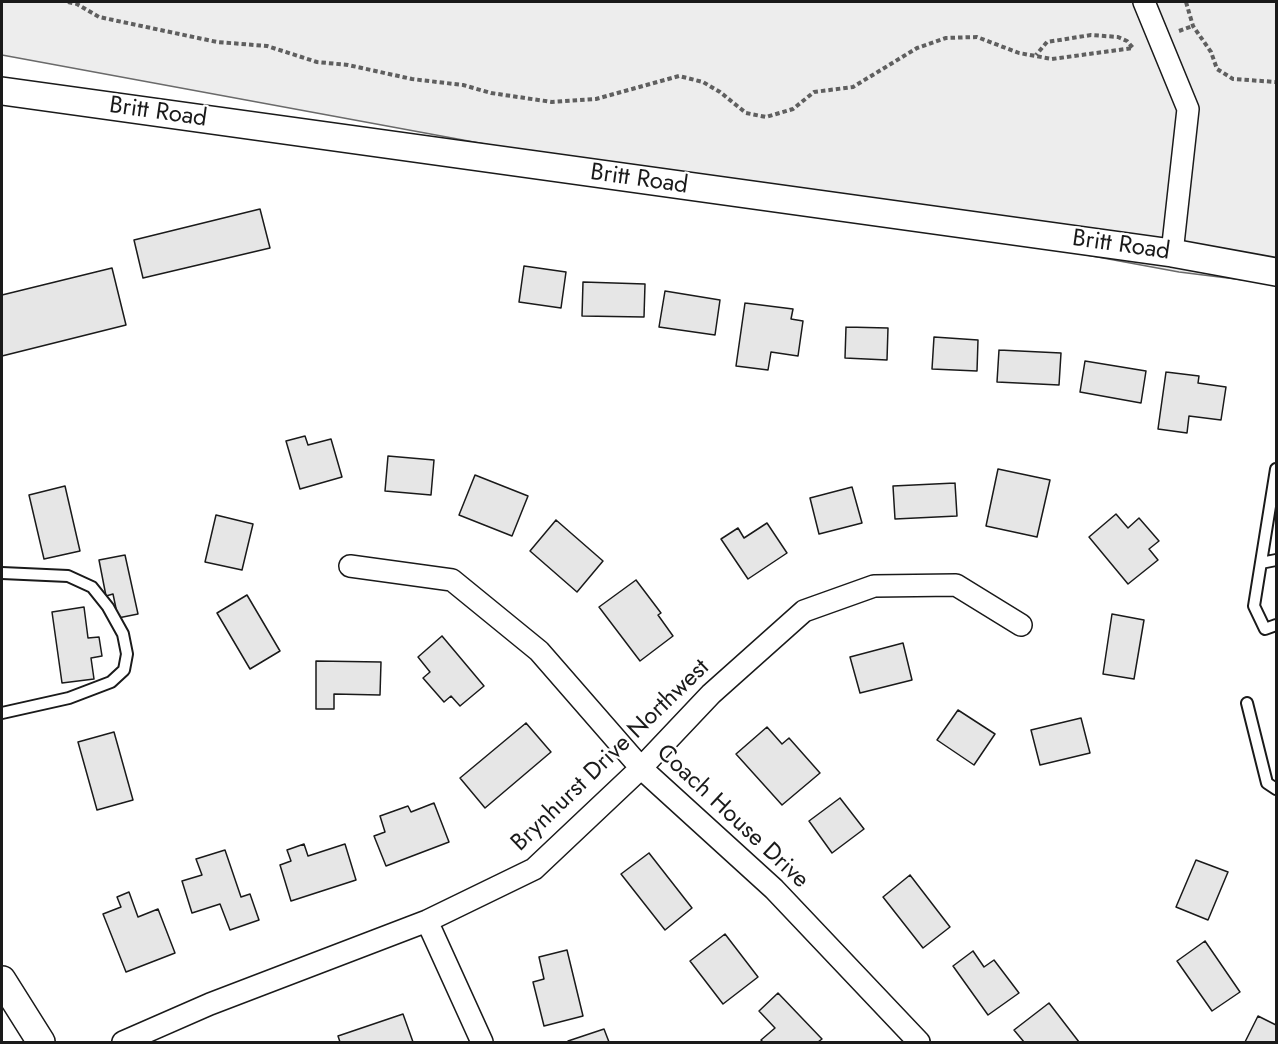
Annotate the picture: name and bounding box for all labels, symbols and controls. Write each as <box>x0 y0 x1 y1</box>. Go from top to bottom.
street label: Britt Road <box>107 92 209 134</box>
street label: Britt Road <box>588 159 690 201</box>
street label: Britt Road <box>1070 225 1172 267</box>
street label: Brynhurst Drive Northwest <box>506 654 716 858</box>
street label: Coach House Drive <box>650 739 814 895</box>

